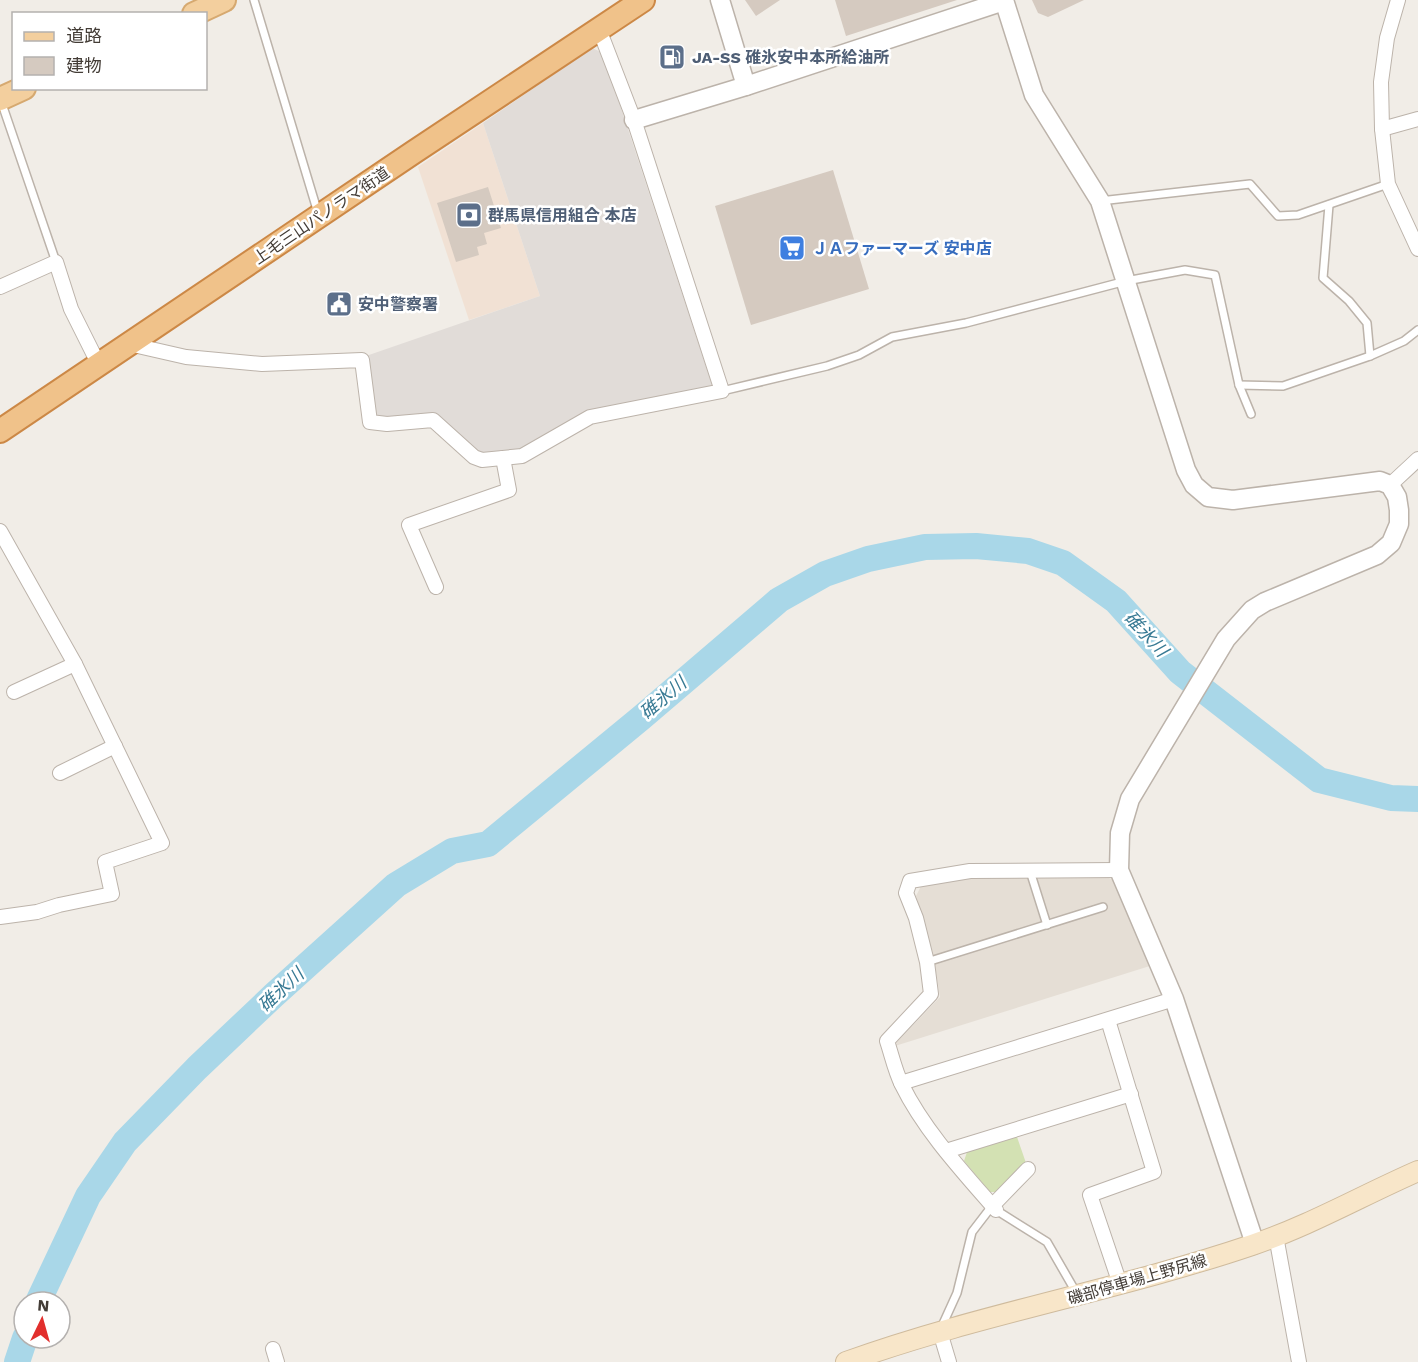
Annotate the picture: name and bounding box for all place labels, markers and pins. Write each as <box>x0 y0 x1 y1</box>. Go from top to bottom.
fuel station icon: JA-SS 碓氷安中本所給油所 <box>657 42 687 72</box>
place label: JA-SS 碓氷安中本所給油所 <box>692 48 889 67</box>
bank icon: 群馬県信用組合 本店 <box>454 200 484 230</box>
place label: 群馬県信用組合 本店 <box>488 206 637 225</box>
supermarket icon: ＪＡファーマーズ 安中店 <box>777 233 807 263</box>
place label: ＪＡファーマーズ 安中店 <box>812 239 992 258</box>
public building icon: 安中警察署 <box>324 289 354 319</box>
place label: 安中警察署 <box>358 295 438 314</box>

